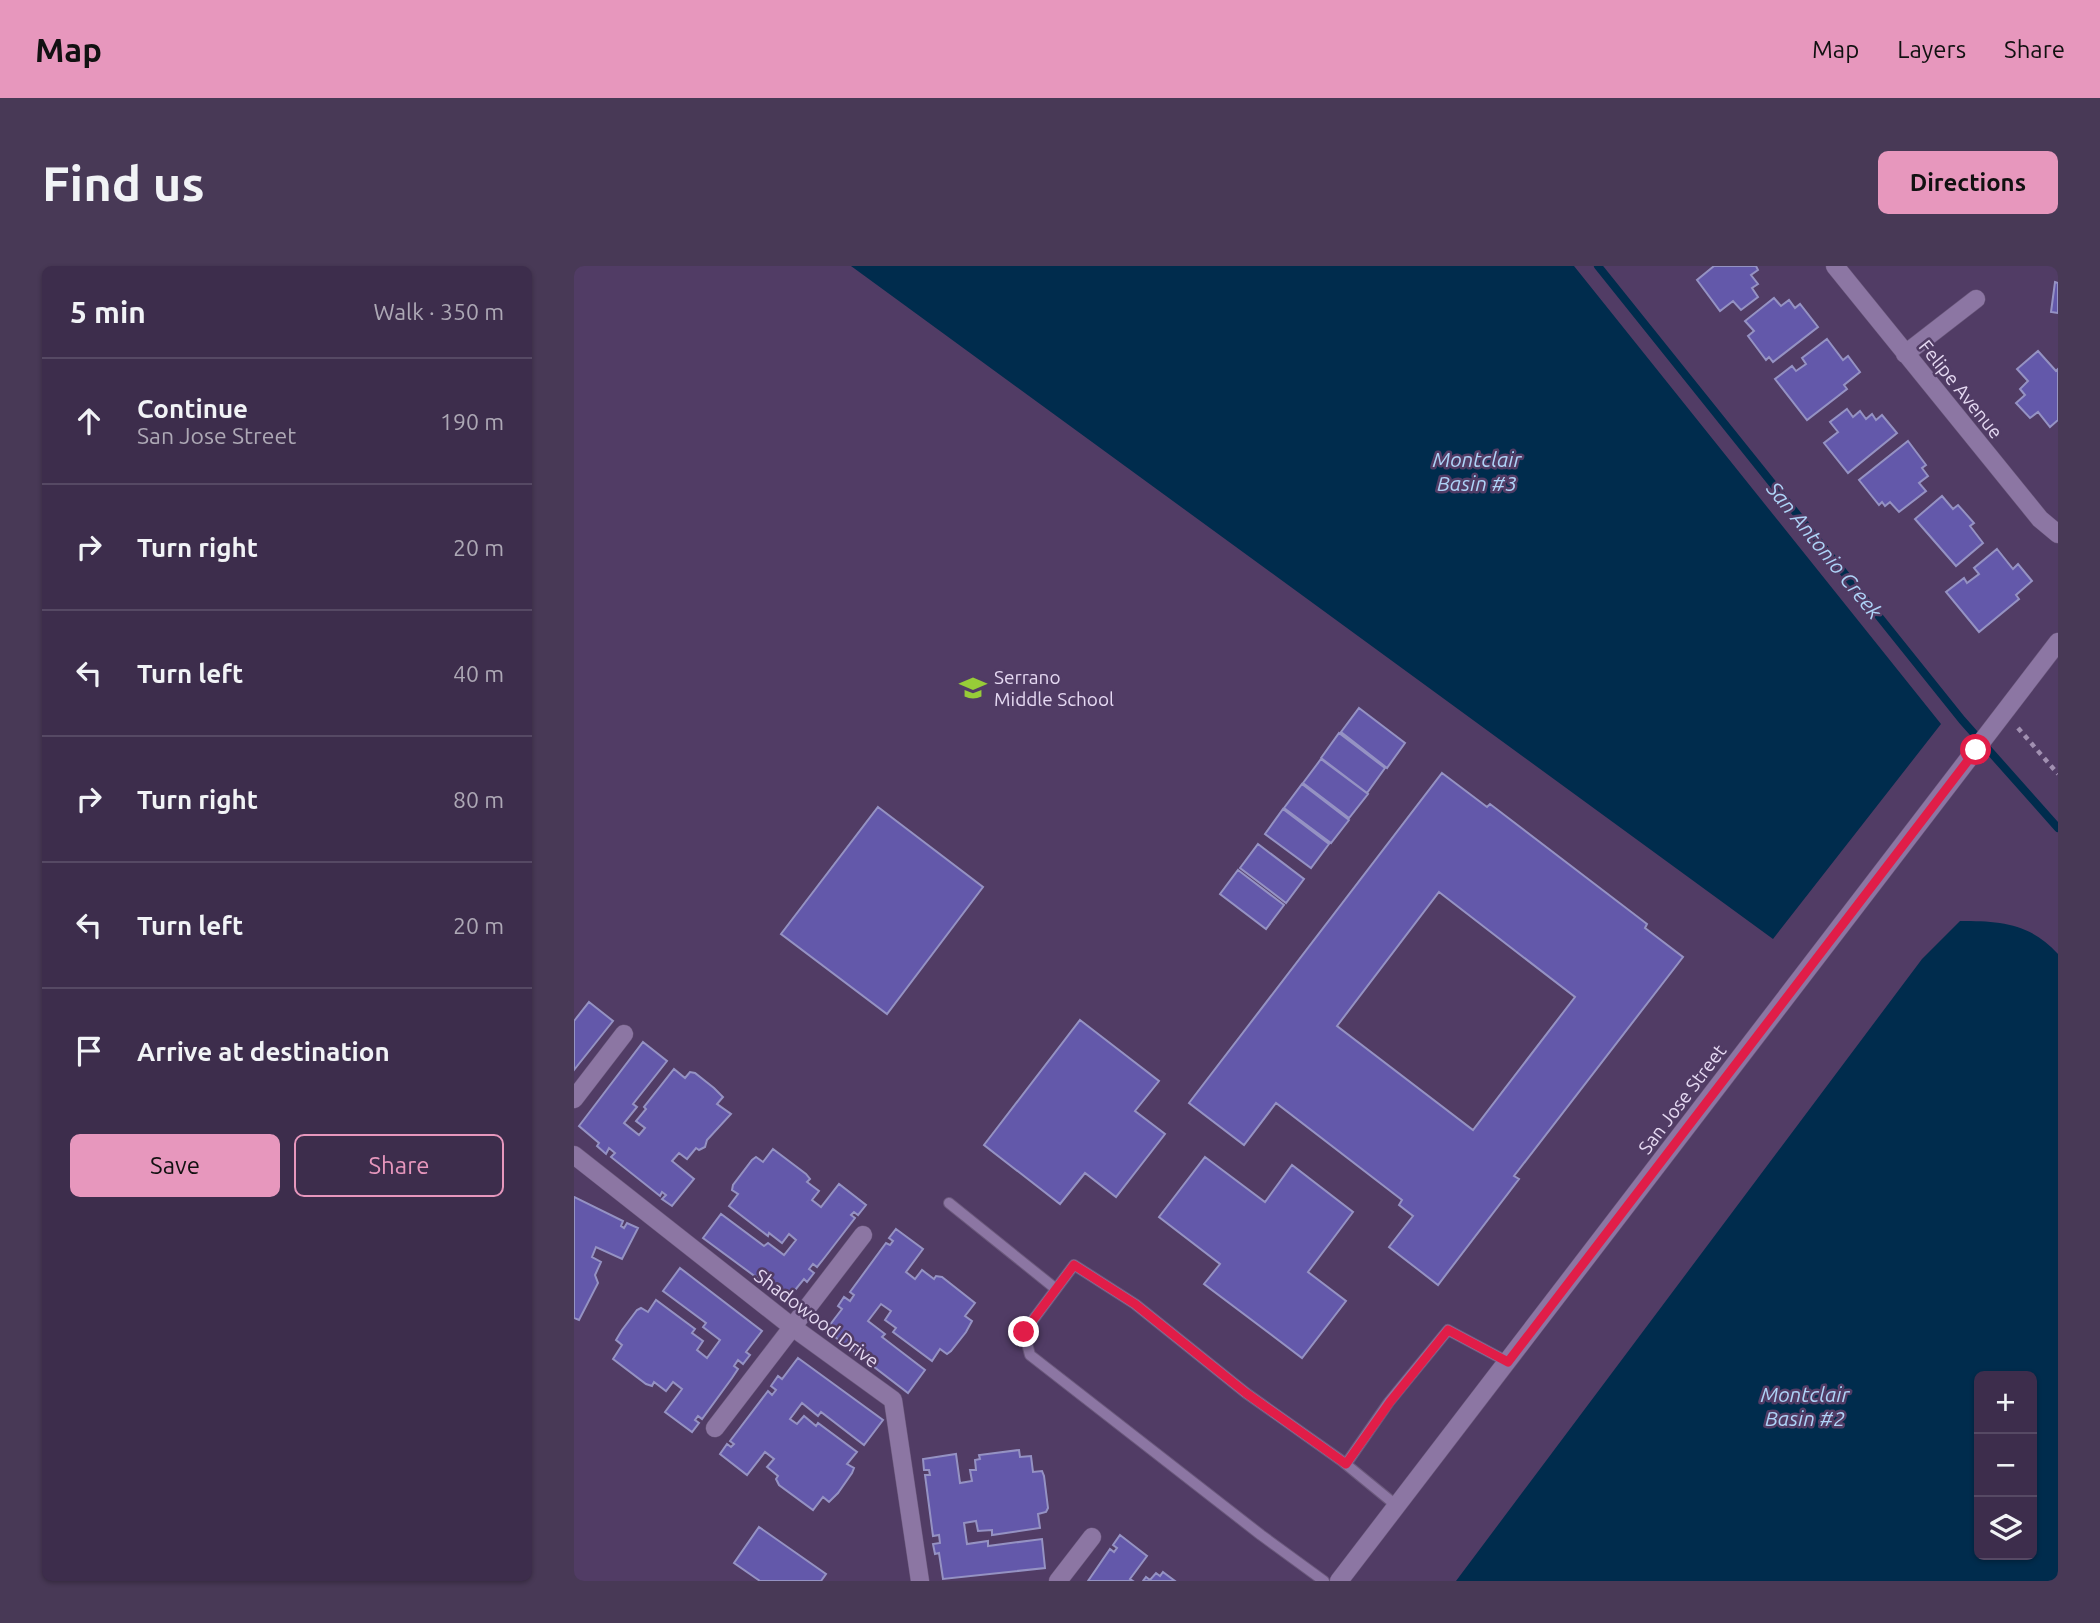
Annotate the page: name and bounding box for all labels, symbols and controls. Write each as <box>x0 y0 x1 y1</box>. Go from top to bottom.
text: Map <box>35 31 102 68</box>
text: Map <box>1812 36 1859 63</box>
text: Layers <box>1897 36 1966 63</box>
text: Share <box>2004 36 2065 63</box>
button: Directions <box>1878 151 2058 214</box>
text: Find us <box>42 155 205 210</box>
text: 5 min <box>70 295 146 329</box>
text: Walk · 350 m <box>373 299 504 324</box>
street label: Felipe Avenue <box>1915 335 2007 443</box>
text: Continue <box>137 394 248 423</box>
icon: ahead <box>70 402 108 440</box>
text: 190 m <box>440 409 504 434</box>
text: San Jose Street <box>137 423 296 448</box>
water label: Montclair Basin #3 <box>1432 447 1523 495</box>
water label: San Antonio Creek <box>1762 476 1888 624</box>
icon: right <box>70 528 108 566</box>
text: Turn right <box>137 533 258 562</box>
text: 20 m <box>453 535 504 560</box>
icon: left <box>70 654 108 692</box>
text: Turn left <box>137 659 243 688</box>
text: 40 m <box>453 661 504 686</box>
place label: Serrano Middle School <box>994 666 1114 710</box>
school or university icon: Serrano Middle School <box>958 673 988 703</box>
route start <box>1960 734 1991 765</box>
icon: right <box>70 780 108 818</box>
text: Turn right <box>137 785 258 814</box>
text: 80 m <box>453 787 504 812</box>
icon: left <box>70 906 108 944</box>
text: Turn left <box>137 911 243 940</box>
text: 20 m <box>453 913 504 938</box>
icon: arrive <box>70 1032 108 1070</box>
text: Arrive at destination <box>137 1037 390 1066</box>
street label: San Jose Street <box>1634 1039 1731 1158</box>
button: Save <box>70 1134 280 1197</box>
button: Share <box>294 1134 504 1197</box>
street label: Shadowood Drive <box>750 1264 884 1372</box>
route end <box>1008 1316 1039 1347</box>
map controls <box>1974 1371 2037 1560</box>
button: + <box>1974 1371 2037 1434</box>
water label: Montclair Basin #2 <box>1760 1382 1851 1430</box>
button: − <box>1974 1434 2037 1497</box>
button: layers <box>1974 1497 2037 1560</box>

